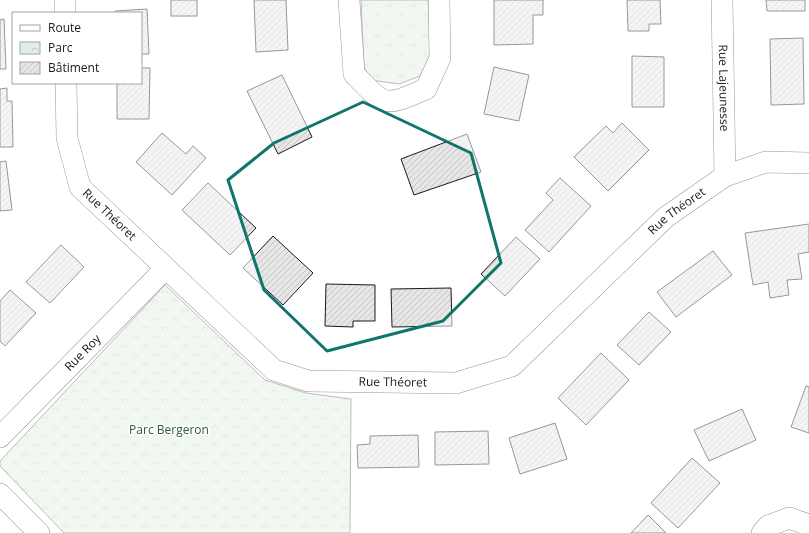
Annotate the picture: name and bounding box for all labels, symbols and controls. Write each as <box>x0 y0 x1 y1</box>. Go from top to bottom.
legend <box>12 12 142 84</box>
text: Route <box>48 19 81 36</box>
text: Parc <box>48 39 73 56</box>
street label: Rue Lajeunesse <box>715 44 733 132</box>
text: Bâtiment <box>48 59 99 76</box>
street label: Rue Théoret <box>644 183 709 238</box>
street label: Rue Théoret <box>79 185 140 244</box>
street label: Rue Roy <box>60 330 105 375</box>
street label: Rue Théoret <box>358 373 427 391</box>
park label: Parc Bergeron <box>129 421 209 438</box>

